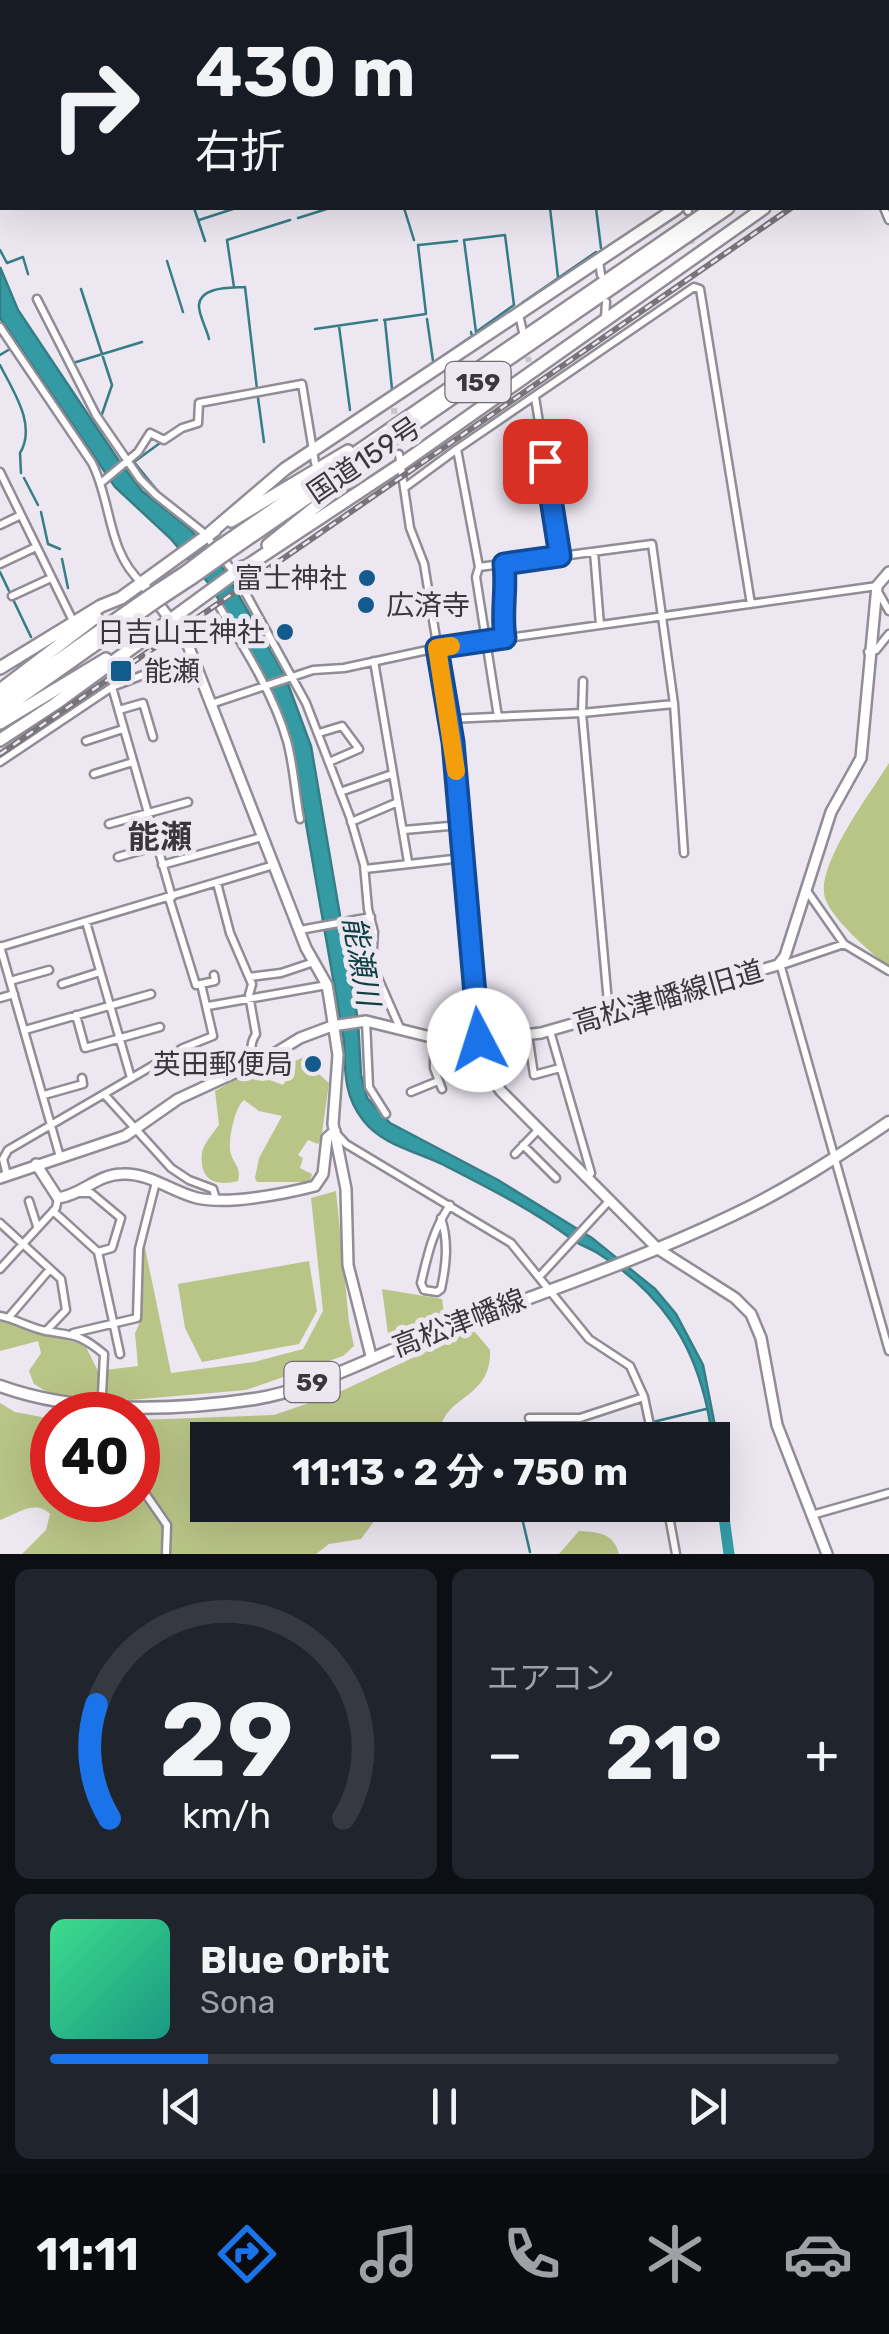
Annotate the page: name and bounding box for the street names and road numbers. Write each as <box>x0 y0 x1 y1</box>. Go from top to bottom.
road number: 159 <box>446 362 510 402</box>
street label: 国道159号 <box>301 410 427 510</box>
street label: 高松津幡線旧道 <box>569 954 767 1040</box>
street label: 高松津幡線 <box>388 1283 530 1363</box>
road number: 59 <box>284 1362 340 1402</box>

